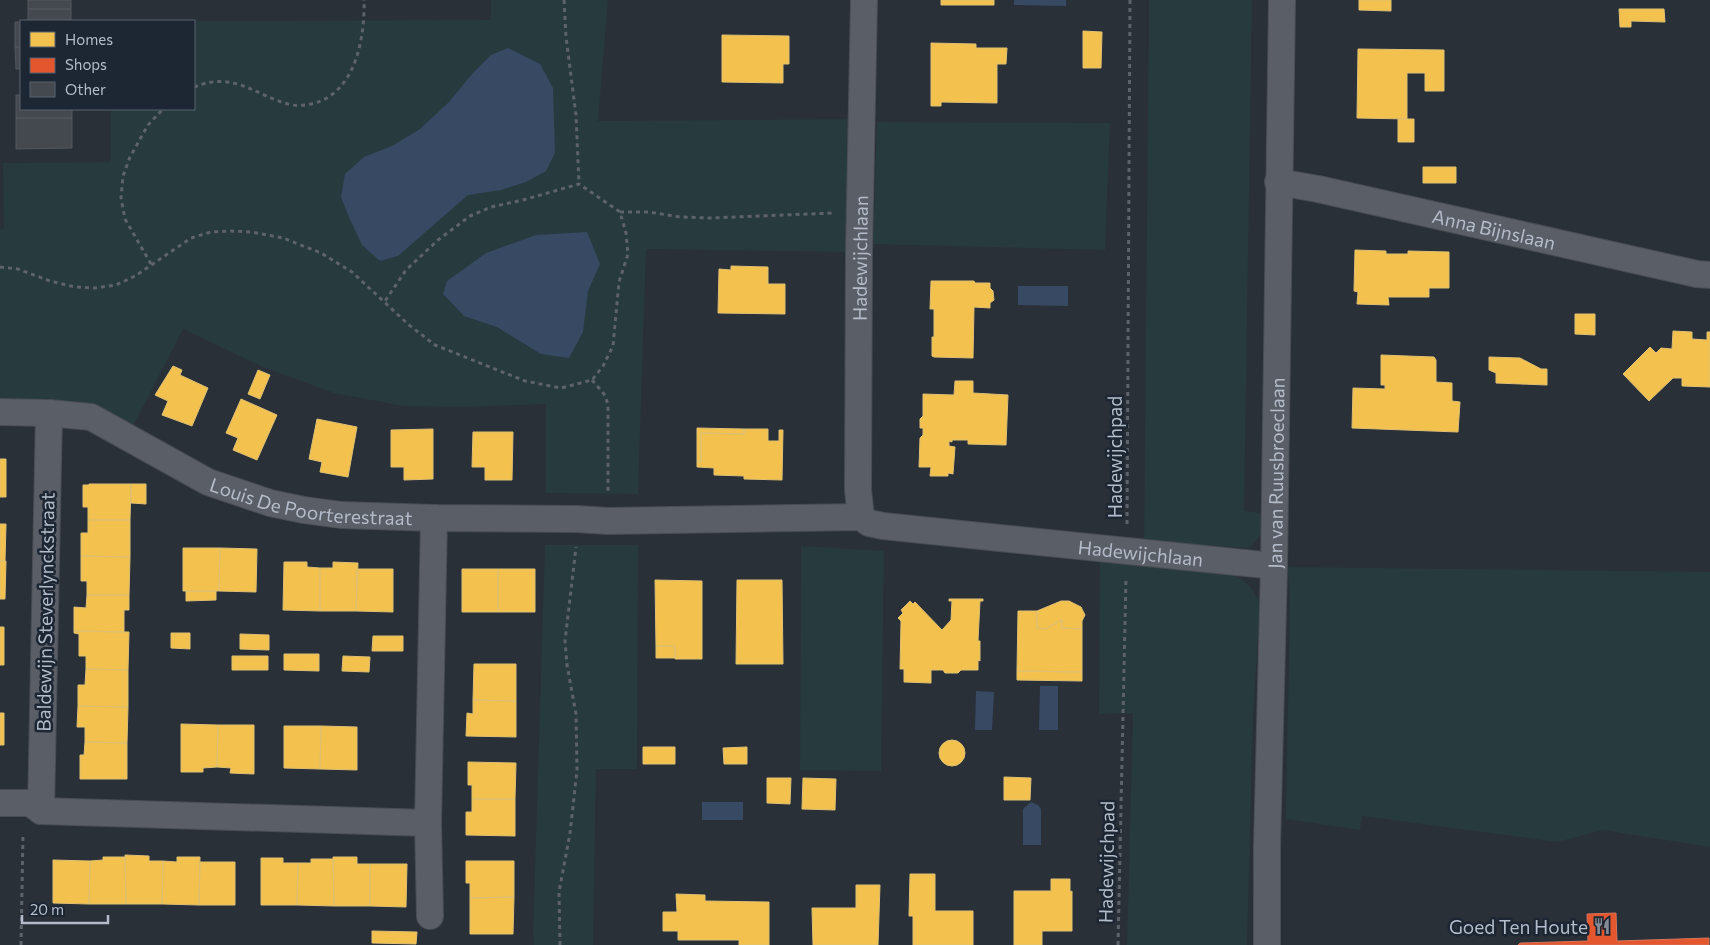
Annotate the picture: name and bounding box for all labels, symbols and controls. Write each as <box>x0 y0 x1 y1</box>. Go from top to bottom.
legend <box>20 20 195 110</box>
text: Homes <box>65 30 113 48</box>
text: Shops <box>65 55 107 73</box>
text: Other <box>65 80 106 98</box>
street label: Hadewijchlaan <box>847 195 872 321</box>
street label: Anna Bijnslaan <box>1430 204 1558 253</box>
street label: Jan van Ruusbroeclaan <box>1262 377 1288 569</box>
street label: Hadewijchpad <box>1103 396 1126 518</box>
street label: Louis De Poorterestraat <box>207 472 413 529</box>
street label: Baldewijn Steverlynckstraat <box>31 492 59 732</box>
street label: Hadewijchlaan <box>1077 535 1204 570</box>
street label: Hadewijchpad <box>1093 801 1119 923</box>
scale bar <box>22 892 109 924</box>
text: 20 m <box>30 900 64 918</box>
place label: Goed Ten Houte <box>1449 915 1588 938</box>
restaurant icon: Goed Ten Houte <box>1592 916 1612 936</box>

